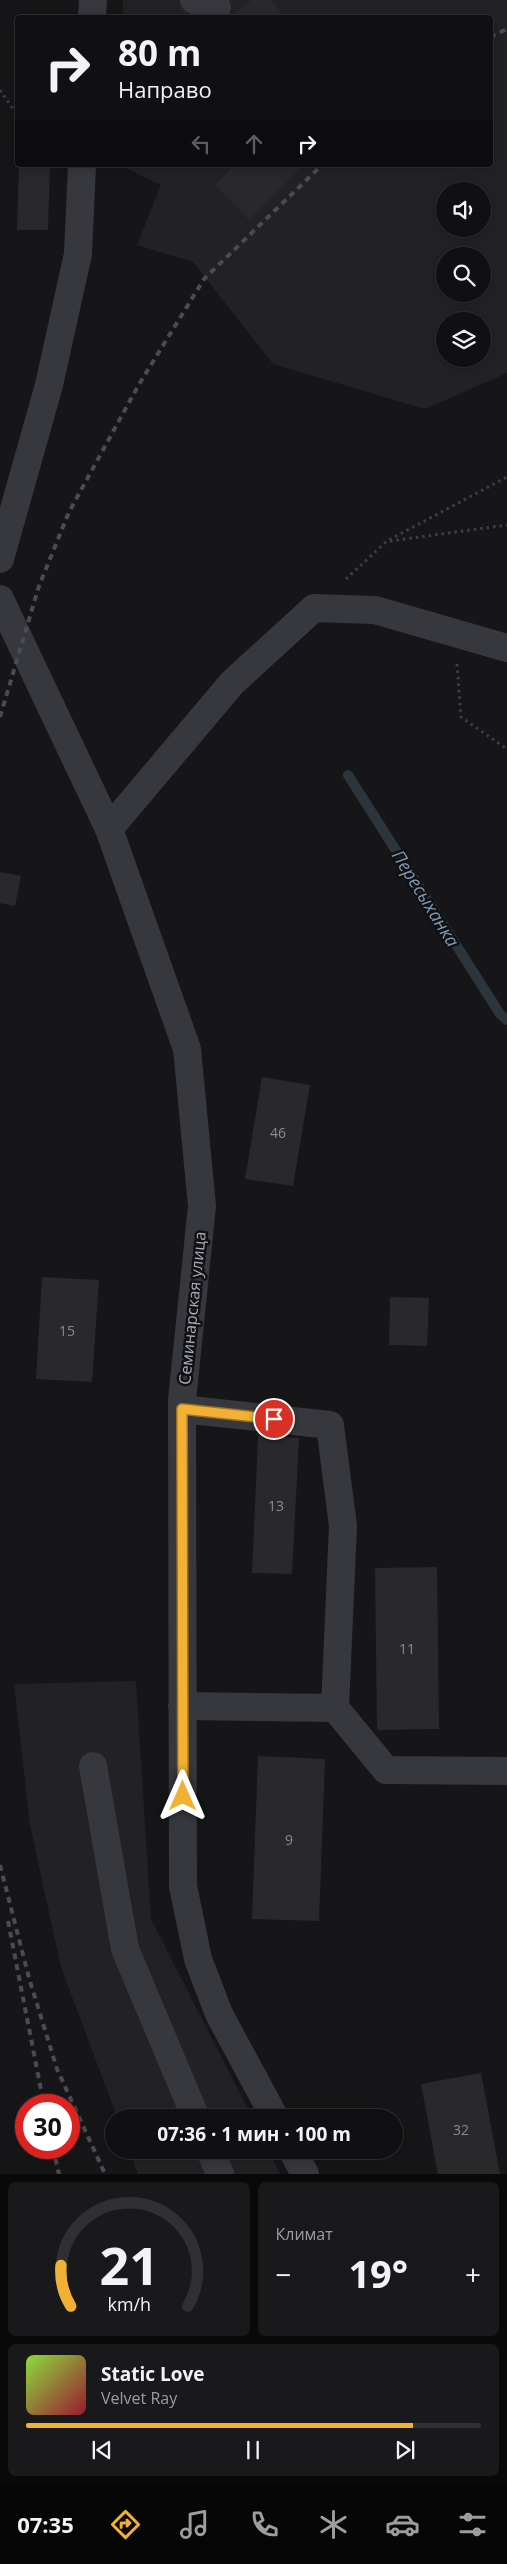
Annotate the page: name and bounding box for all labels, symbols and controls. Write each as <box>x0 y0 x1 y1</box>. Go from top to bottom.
text: 80 m <box>118 29 201 76</box>
icon: right <box>35 35 100 100</box>
text: Направо <box>118 74 212 104</box>
icon: left <box>187 130 215 158</box>
icon: ahead <box>240 130 268 158</box>
icon: right <box>293 130 321 158</box>
map controls <box>436 182 491 367</box>
button: sound <box>436 182 491 237</box>
button: search <box>436 247 491 302</box>
button: layers <box>436 312 491 367</box>
water label: Пересыханка <box>387 845 465 951</box>
house number: 46 <box>270 1123 286 1142</box>
street label: Семинарская улица <box>173 1230 211 1386</box>
house number: 15 <box>59 1321 75 1340</box>
pin <box>253 1398 295 1440</box>
icon: arrive <box>260 1405 288 1433</box>
house number: 13 <box>268 1496 284 1515</box>
house number: 11 <box>399 1639 415 1658</box>
position arrow <box>156 1769 208 1821</box>
house number: 9 <box>285 1830 293 1849</box>
speed limit sign: 30 <box>15 2094 80 2159</box>
house number: 32 <box>453 2120 469 2139</box>
text: 07:36 · 1 мин · 100 m <box>157 2121 351 2147</box>
text: Климат <box>276 2223 333 2245</box>
text: 21 <box>99 2229 158 2300</box>
text: 19° <box>348 2247 408 2299</box>
text: − <box>276 2255 292 2293</box>
text: + <box>465 2255 481 2293</box>
text: km/h <box>107 2292 150 2316</box>
text: Static Love <box>101 2361 204 2387</box>
text: Velvet Ray <box>101 2387 177 2409</box>
icon: previous <box>88 2436 116 2464</box>
icon: pause <box>239 2436 267 2464</box>
icon: next <box>391 2436 419 2464</box>
icon: directions <box>108 2507 143 2542</box>
icon: music <box>177 2507 212 2542</box>
icon: phone <box>247 2507 282 2542</box>
icon: climate <box>316 2507 351 2542</box>
icon: car <box>385 2507 420 2542</box>
icon: filters <box>455 2507 490 2542</box>
text: 07:35 <box>17 2509 74 2539</box>

